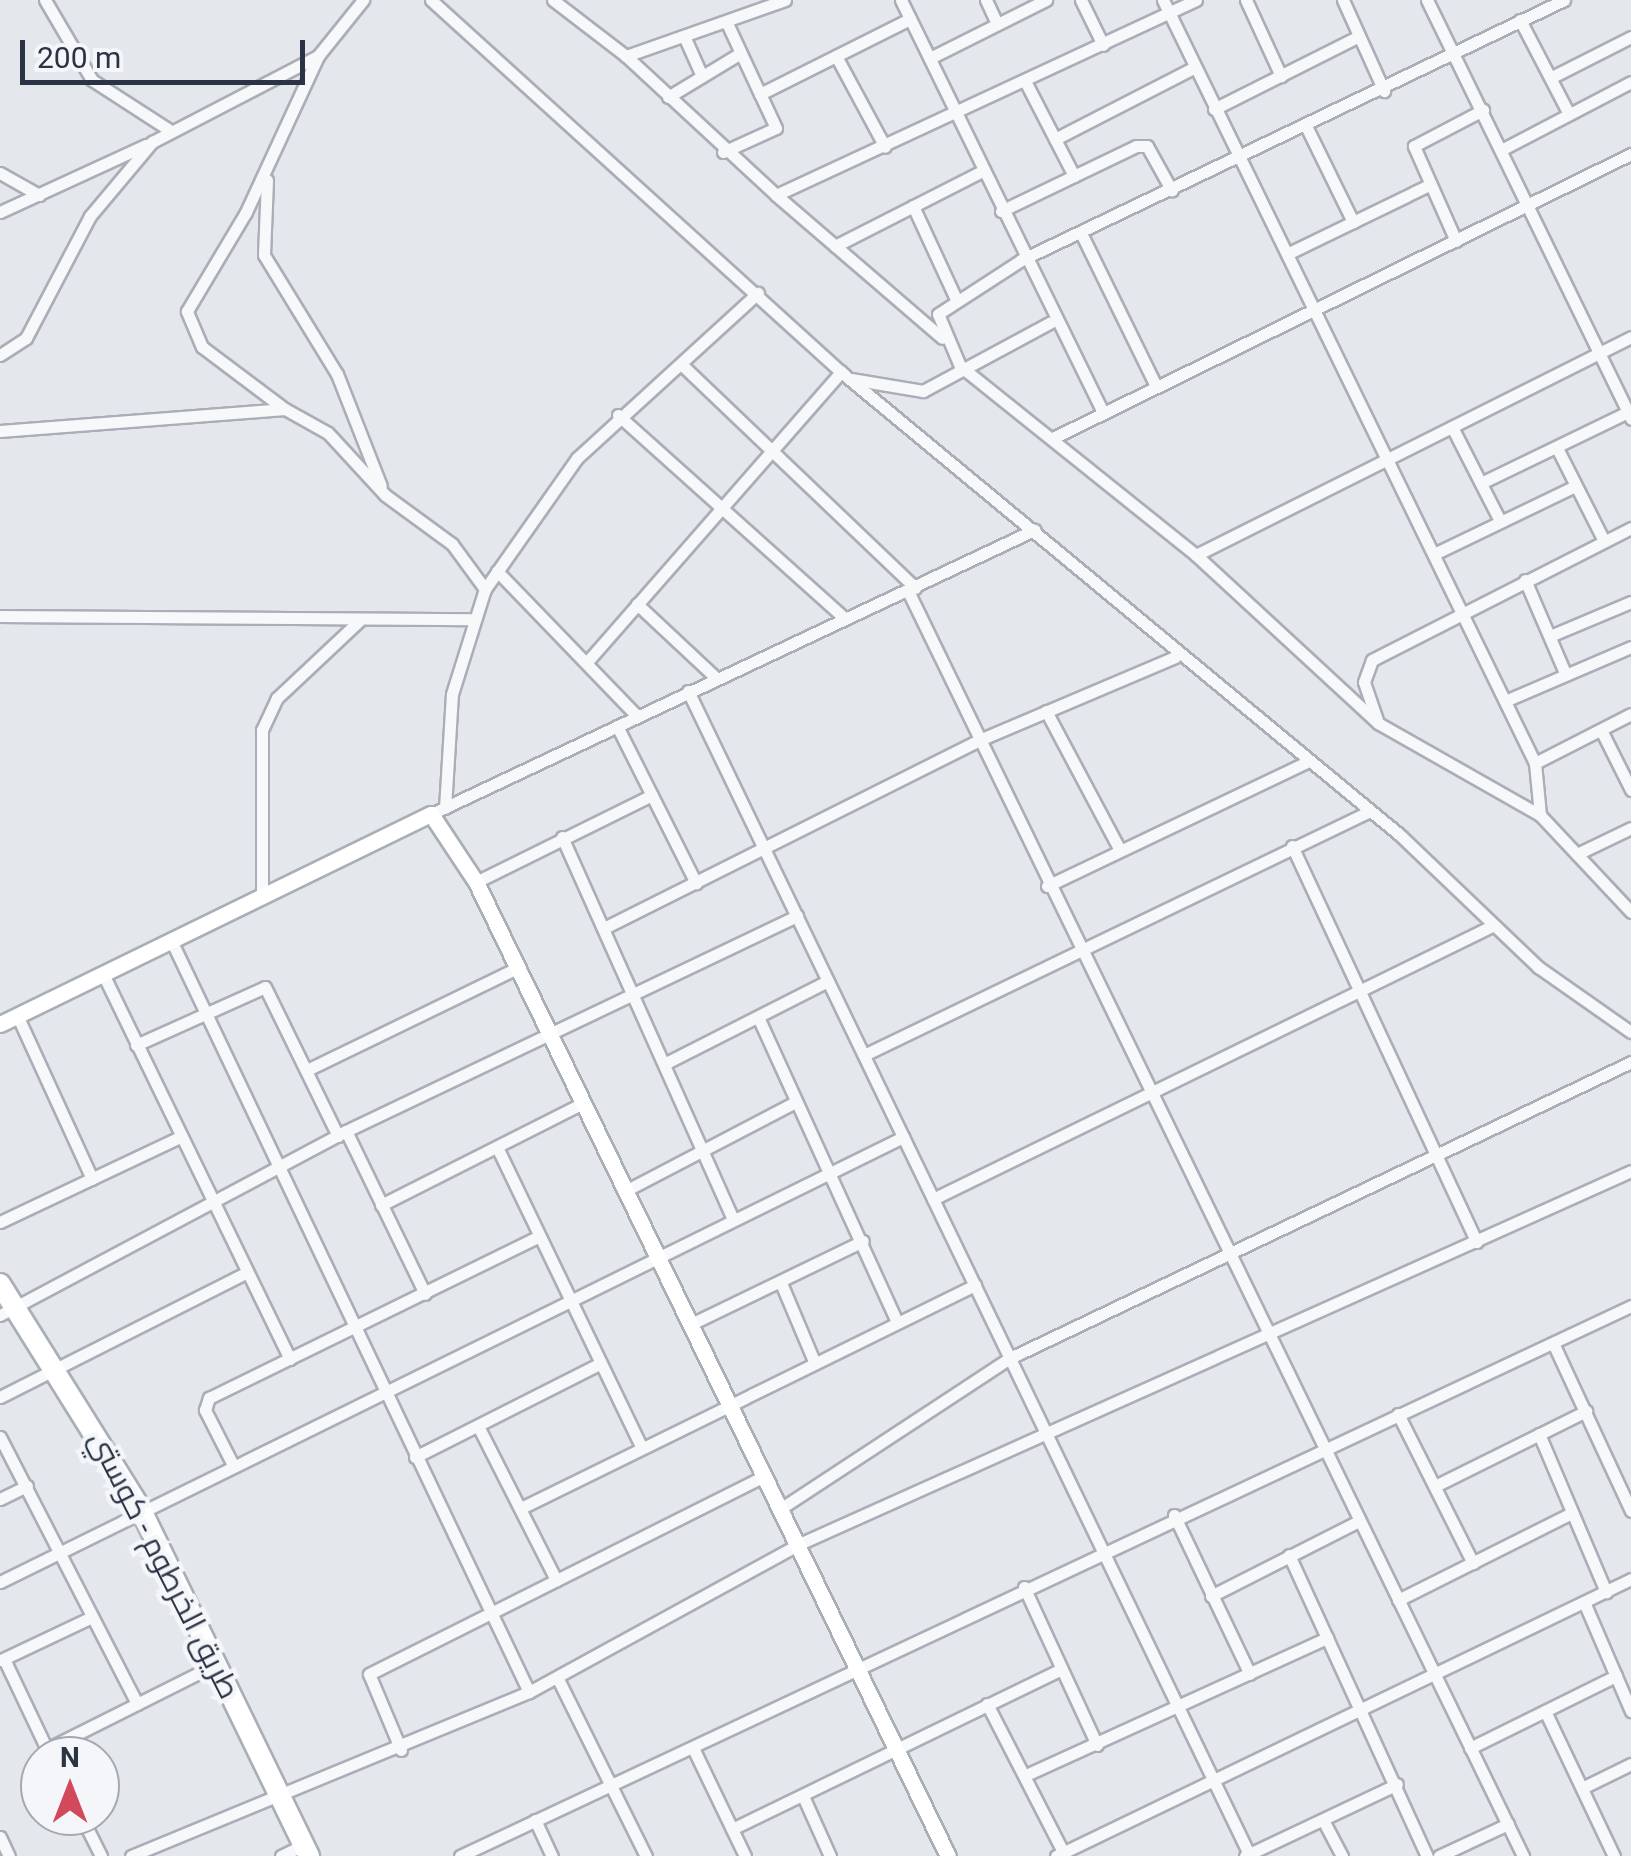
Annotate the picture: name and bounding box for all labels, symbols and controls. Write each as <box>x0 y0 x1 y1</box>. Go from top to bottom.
scale bar <box>25 20 310 82</box>
text: 200 m <box>37 40 121 75</box>
street label: طريق الخرطوم - كوستي <box>81 1425 247 1705</box>
north arrow <box>20 1736 120 1836</box>
text: N <box>60 1741 80 1774</box>

